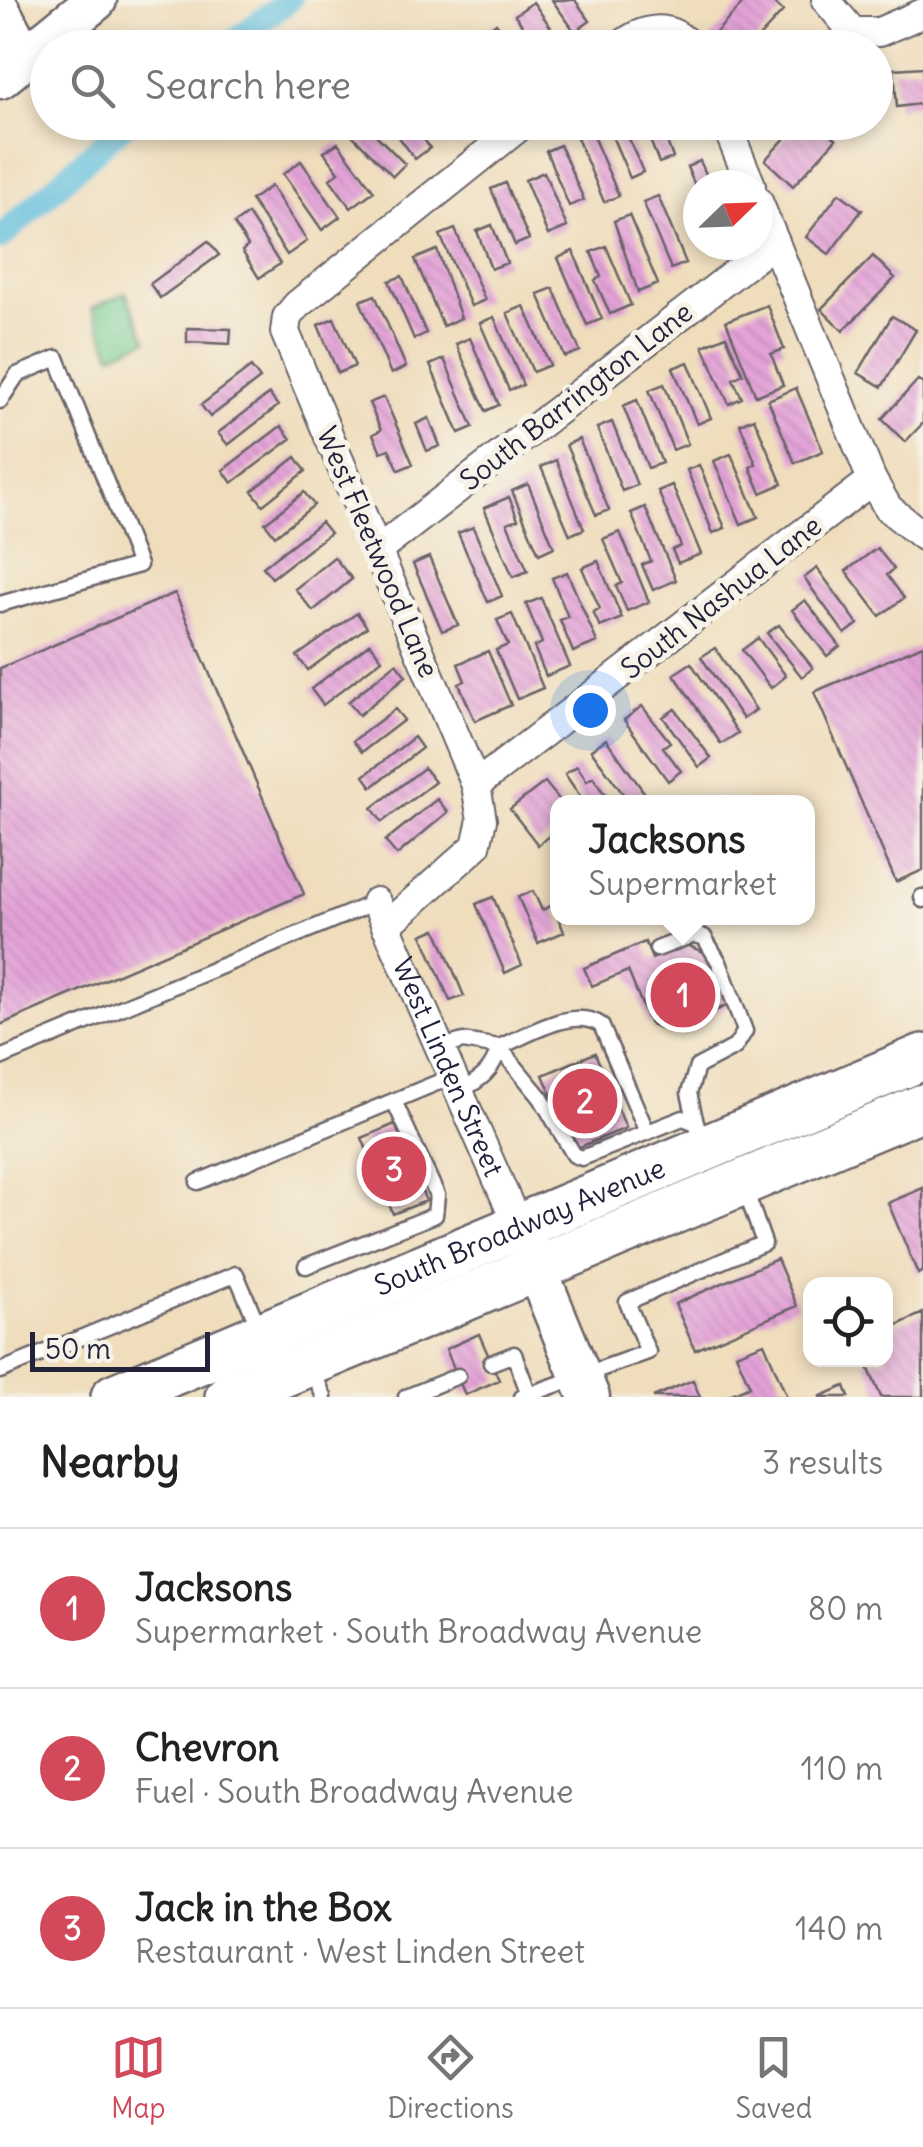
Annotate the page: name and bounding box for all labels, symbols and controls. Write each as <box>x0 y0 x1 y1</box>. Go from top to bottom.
search box <box>30 30 893 140</box>
icon: search <box>65 58 120 113</box>
text: Search here <box>145 62 351 109</box>
north arrow <box>683 170 773 260</box>
street label: South Barrington Lane <box>452 294 700 498</box>
street label: West Fleetwood Lane <box>309 421 447 683</box>
street label: South Nashua Lane <box>613 507 829 687</box>
your location <box>565 685 616 736</box>
popup <box>550 795 815 925</box>
text: Jacksons <box>588 816 746 863</box>
text: Supermarket <box>588 863 777 904</box>
street label: West Linden Street <box>385 952 512 1182</box>
pin: 1 <box>650 958 716 1032</box>
pin: 2 <box>552 1064 618 1138</box>
pin: 3 <box>362 1132 426 1206</box>
street label: South Broadway Avenue <box>369 1150 670 1304</box>
map controls <box>803 1277 893 1367</box>
button: locate <box>803 1277 893 1367</box>
scale bar <box>30 1327 210 1372</box>
text: 50 m <box>45 1331 111 1367</box>
text: Nearby <box>40 1436 179 1488</box>
text: 3 results <box>762 1442 883 1483</box>
text: Jacksons <box>135 1564 292 1611</box>
text: 1 <box>66 1588 79 1629</box>
text: 80 m <box>808 1588 883 1629</box>
text: Supermarket · South Broadway Avenue <box>135 1611 702 1652</box>
text: Chevron <box>135 1724 279 1771</box>
text: 2 <box>64 1748 81 1789</box>
text: 110 m <box>801 1748 883 1789</box>
text: Fuel · South Broadway Avenue <box>135 1771 574 1812</box>
text: Jack in the Box <box>135 1884 392 1931</box>
text: 3 <box>63 1908 82 1949</box>
text: 140 m <box>795 1908 883 1949</box>
text: Restaurant · West Linden Street <box>135 1931 585 1972</box>
tab: Map <box>111 2030 166 2126</box>
tab: Directions <box>387 2030 514 2126</box>
tab: Saved <box>735 2030 812 2126</box>

